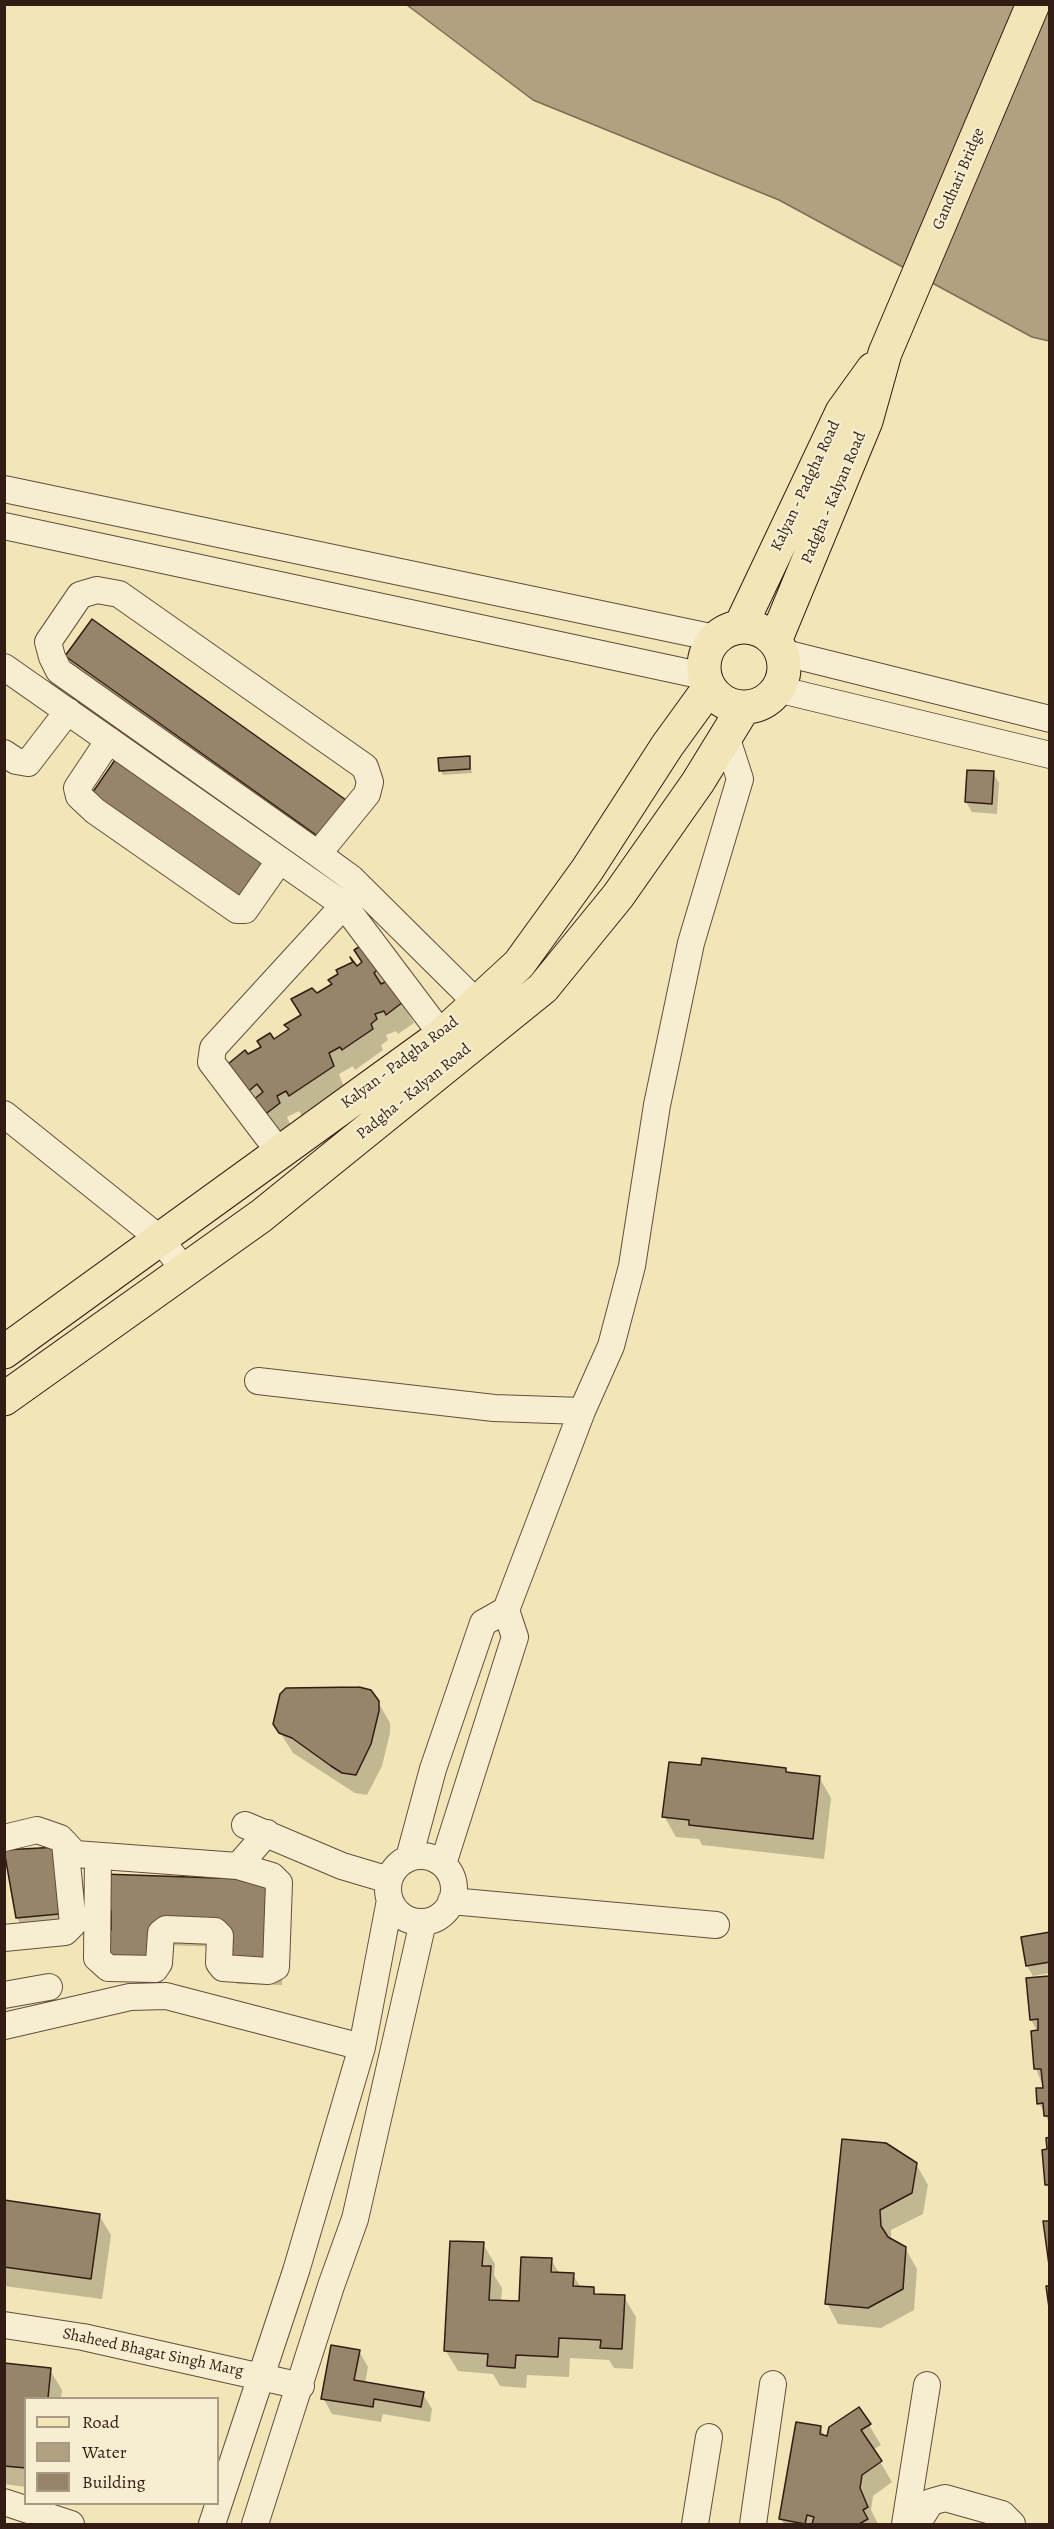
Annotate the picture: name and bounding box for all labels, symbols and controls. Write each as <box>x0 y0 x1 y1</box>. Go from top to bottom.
street label: Gandhari Bridge <box>929 125 989 233</box>
street label: Kalyan - Padgha Road <box>767 418 845 554</box>
street label: Padgha - Kalyan Road <box>797 429 871 567</box>
street label: Kalyan - Padgha Road <box>338 1013 462 1113</box>
street label: Padgha - Kalyan Road <box>353 1040 475 1144</box>
street label: Shaheed Bhagat Singh Marg <box>61 2324 245 2382</box>
legend <box>24 2397 219 2505</box>
text: Road <box>82 2410 119 2434</box>
text: Water <box>82 2440 127 2464</box>
text: Building <box>82 2470 146 2494</box>

